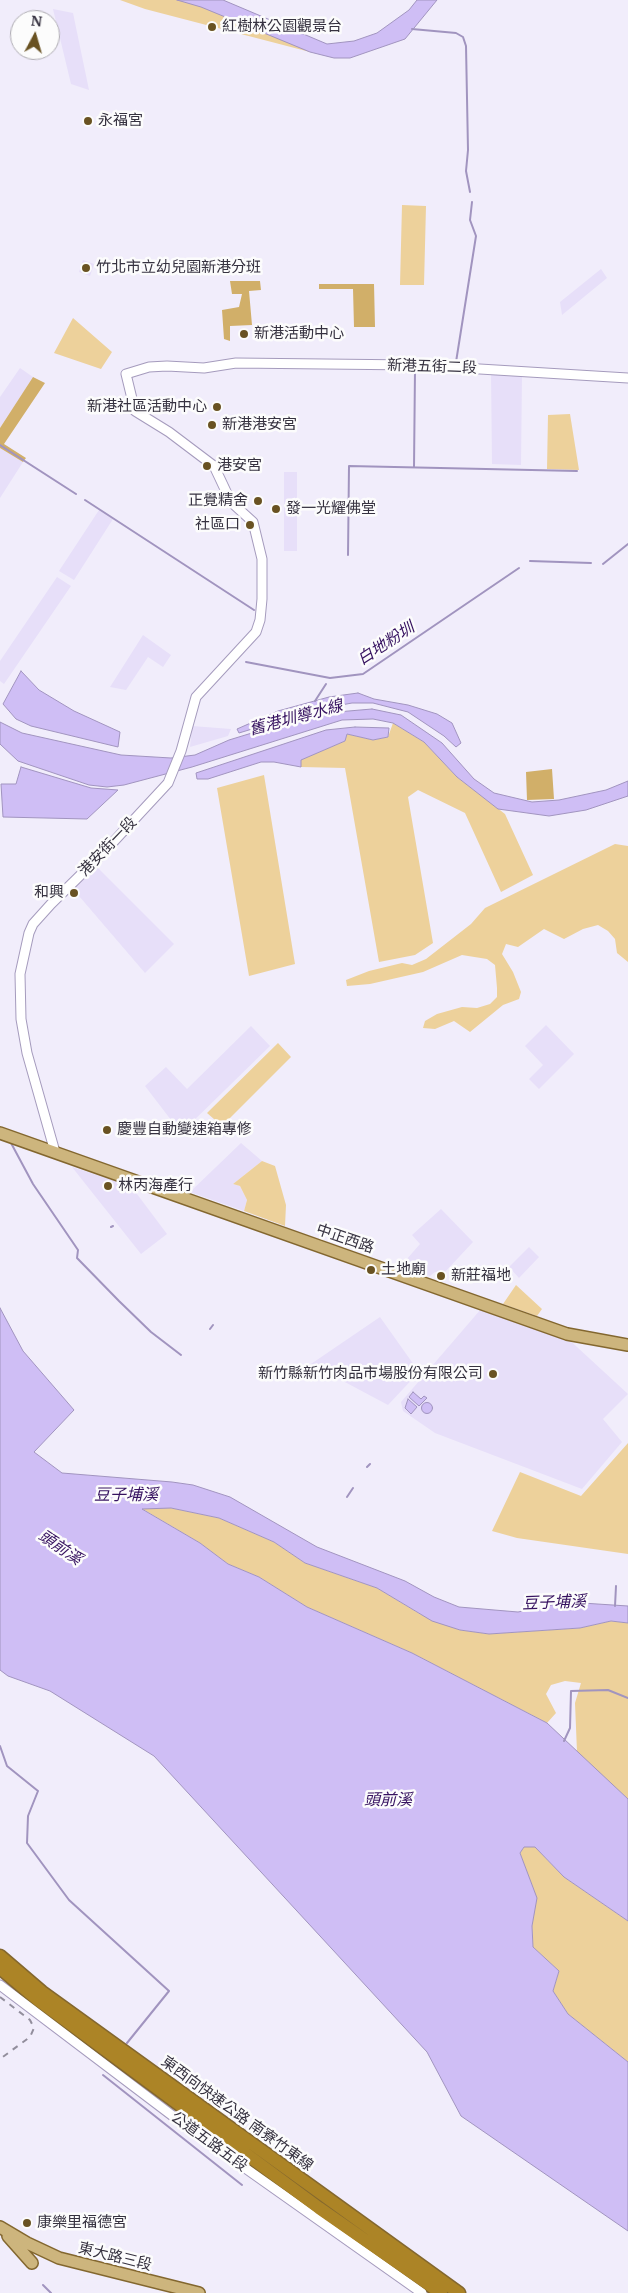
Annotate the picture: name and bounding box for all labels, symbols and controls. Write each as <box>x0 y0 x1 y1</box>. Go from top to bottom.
north arrow <box>10 10 60 60</box>
text: N <box>30 12 43 31</box>
place label: 紅樹林公園觀景台 <box>222 18 342 36</box>
marker: 紅樹林公園觀景台 <box>206 21 218 33</box>
place label: 永福宮 <box>98 112 143 130</box>
marker: 永福宮 <box>82 115 94 127</box>
place label: 竹北市立幼兒園新港分班 <box>96 259 261 277</box>
marker: 竹北市立幼兒園新港分班 <box>80 262 92 274</box>
place label: 新港活動中心 <box>254 325 344 343</box>
marker: 新港活動中心 <box>238 328 250 340</box>
street label: 新港五街二段 <box>387 356 477 378</box>
place label: 新港社區活動中心 <box>87 398 207 416</box>
marker: 新港社區活動中心 <box>211 401 223 413</box>
place label: 新港港安宮 <box>222 416 297 434</box>
marker: 新港港安宮 <box>206 419 218 431</box>
place label: 港安宮 <box>217 457 262 475</box>
marker: 港安宮 <box>201 460 213 472</box>
place label: 正覺精舍 <box>188 492 248 510</box>
marker: 正覺精舍 <box>252 495 264 507</box>
place label: 發一光耀佛堂 <box>286 500 376 518</box>
marker: 發一光耀佛堂 <box>270 503 282 515</box>
place label: 社區口 <box>195 516 240 534</box>
marker: 社區口 <box>244 519 256 531</box>
water label: 白地粉圳 <box>354 619 418 669</box>
water label: 舊港圳導水線 <box>247 696 345 740</box>
street label: 港安街一段 <box>75 814 141 880</box>
place label: 和興 <box>34 884 64 902</box>
marker: 和興 <box>68 887 80 899</box>
place label: 慶豐自動變速箱專修 <box>117 1121 252 1139</box>
marker: 慶豐自動變速箱專修 <box>101 1124 113 1136</box>
place label: 林丙海產行 <box>118 1177 193 1195</box>
marker: 林丙海產行 <box>102 1180 114 1192</box>
street label: 中正西路 <box>314 1221 376 1257</box>
place label: 土地廟 <box>381 1261 426 1279</box>
marker: 土地廟 <box>365 1264 377 1276</box>
place label: 新莊福地 <box>451 1267 511 1285</box>
marker: 新莊福地 <box>435 1270 447 1282</box>
place label: 新竹縣新竹肉品市場股份有限公司 <box>258 1365 483 1383</box>
marker: 新竹縣新竹肉品市場股份有限公司 <box>487 1368 499 1380</box>
water label: 豆子埔溪 <box>94 1485 158 1505</box>
water label: 頭前溪 <box>35 1527 85 1569</box>
water label: 豆子埔溪 <box>522 1592 586 1614</box>
water label: 頭前溪 <box>364 1790 412 1810</box>
street label: 東西向快速公路 南寮竹東線 <box>157 2053 317 2175</box>
street label: 公道五路五段 <box>167 2108 251 2176</box>
place label: 康樂里福德宮 <box>37 2214 127 2232</box>
marker: 康樂里福德宮 <box>21 2217 33 2229</box>
street label: 東大路三段 <box>76 2239 154 2275</box>

